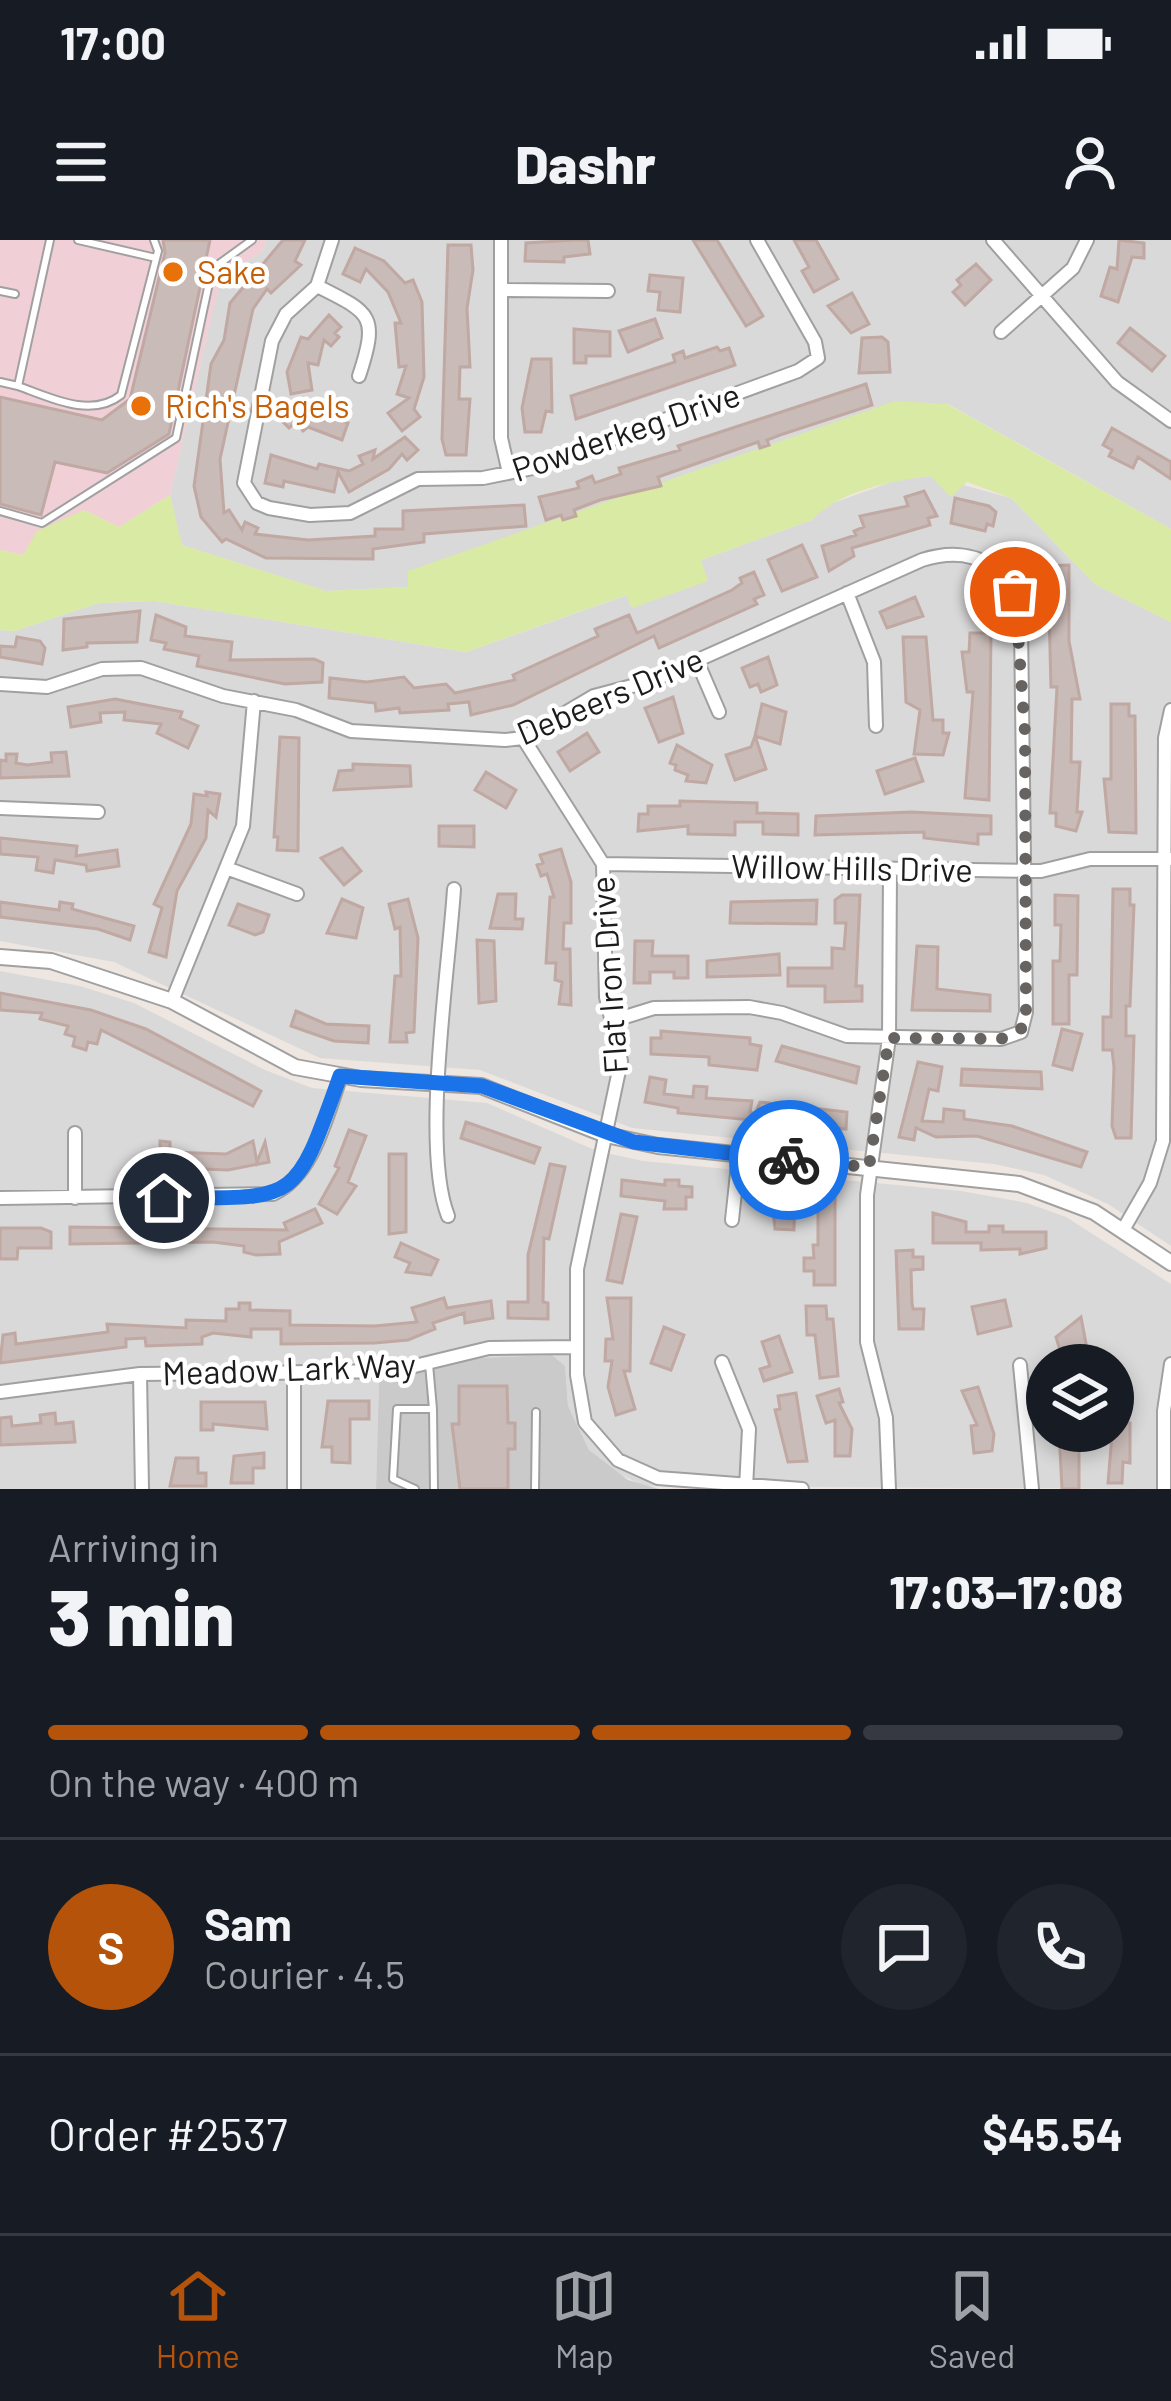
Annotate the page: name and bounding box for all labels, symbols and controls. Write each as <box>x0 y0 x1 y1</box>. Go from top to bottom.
text: 17:00 <box>60 15 166 69</box>
icon: menu <box>48 129 114 195</box>
icon: person <box>1057 129 1123 195</box>
text: Dashr <box>515 130 656 195</box>
place label: Sake <box>197 251 267 291</box>
marker: Sake <box>160 259 186 285</box>
street label: Powderkeg Drive <box>506 373 745 489</box>
place label: Rich's Bagels <box>165 385 350 425</box>
marker: Rich's Bagels <box>128 393 154 419</box>
pin <box>964 541 1066 643</box>
icon: bag <box>982 559 1048 625</box>
street label: Debeers Drive <box>510 638 709 752</box>
street label: Willow Hills Drive <box>731 845 973 889</box>
street label: Flat Iron Drive <box>581 875 635 1075</box>
courier <box>729 1100 849 1220</box>
icon: bike <box>756 1127 822 1193</box>
pin <box>113 1147 215 1249</box>
icon: home <box>131 1165 197 1231</box>
street label: Meadow Lark Way <box>162 1344 416 1392</box>
map controls <box>1026 1344 1134 1452</box>
button: layers <box>1026 1344 1134 1452</box>
text: Arriving in <box>48 1523 219 1570</box>
text: 17:03–17:08 <box>889 1564 1123 1618</box>
text: 3 min <box>48 1568 235 1662</box>
text: On the way · 400 m <box>48 1758 359 1805</box>
button: chat <box>841 1884 967 2010</box>
button: phone <box>997 1884 1123 2010</box>
text: Sam <box>204 1896 292 1950</box>
text: S <box>98 1920 124 1974</box>
text: Courier · 4.5 <box>204 1950 405 1997</box>
text: Order #2537 <box>48 2106 287 2160</box>
text: $45.54 <box>982 2106 1123 2160</box>
tab: Home <box>156 2263 240 2375</box>
tab: Map <box>551 2263 617 2375</box>
tab: Saved <box>929 2263 1015 2375</box>

